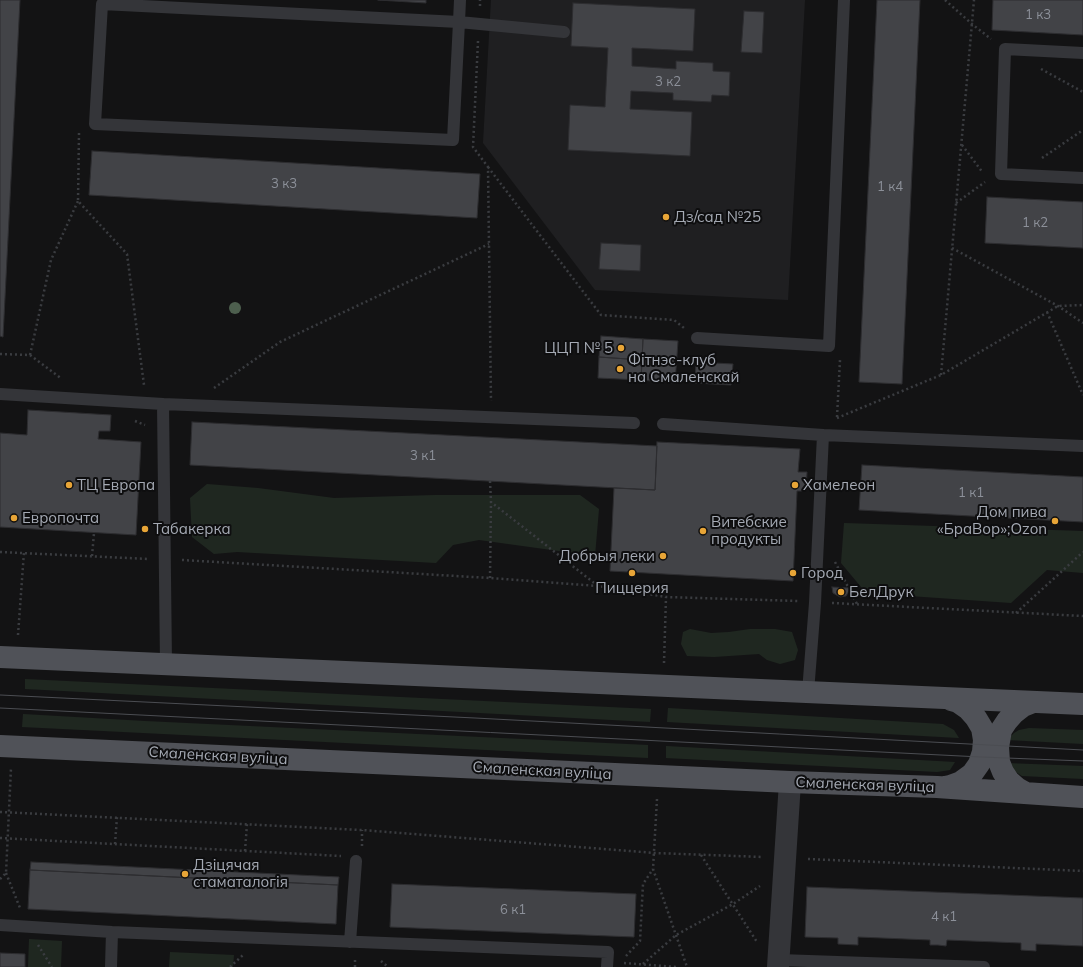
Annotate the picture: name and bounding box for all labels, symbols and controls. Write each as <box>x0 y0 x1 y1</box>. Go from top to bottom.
house number: 1 к3 <box>1025 7 1051 23</box>
house number: 3 к2 <box>655 74 681 90</box>
house number: 3 к3 <box>271 176 297 192</box>
house number: 1 к4 <box>877 179 903 195</box>
place label: Дз/сад №25 <box>674 208 761 226</box>
marker: Дз/сад №25 <box>661 212 671 222</box>
house number: 1 к2 <box>1022 215 1048 231</box>
place label: ЦЦП № 5 <box>544 339 613 357</box>
marker: ЦЦП № 5 <box>616 343 626 353</box>
place label: Фітнэс-клуб на Смаленскай <box>628 351 739 386</box>
marker: Фітнэс-клуб на Смаленскай <box>615 364 625 374</box>
house number: 3 к1 <box>410 448 436 464</box>
place label: ТЦ Европа <box>77 476 155 494</box>
place label: Хамелеон <box>803 476 875 494</box>
marker: ТЦ Европа <box>64 480 74 490</box>
marker: Хамелеон <box>790 480 800 490</box>
house number: 1 к1 <box>958 485 984 501</box>
place label: Дом пива «БраВор»;Ozon <box>937 503 1047 538</box>
place label: Европочта <box>22 509 99 527</box>
marker: Европочта <box>9 513 19 523</box>
place label: Витебские продукты <box>711 513 787 548</box>
marker: Дом пива «БраВор»;Ozon <box>1050 516 1060 526</box>
place label: Табакерка <box>153 520 231 538</box>
marker: Табакерка <box>140 524 150 534</box>
marker: Витебские продукты <box>698 526 708 536</box>
place label: Добрыя леки <box>559 547 655 565</box>
marker: Добрыя леки <box>658 551 668 561</box>
place label: Город <box>801 564 843 582</box>
marker: Пиццерия <box>627 568 637 578</box>
marker: Город <box>788 568 798 578</box>
place label: Пиццерия <box>595 579 669 597</box>
place label: БелДрук <box>849 583 914 601</box>
marker: БелДрук <box>836 587 846 597</box>
street label: Смаленская вуліца <box>148 743 288 769</box>
street label: Смаленская вуліца <box>472 758 612 784</box>
street label: Смаленская вуліца <box>795 774 935 796</box>
place label: Дзіцячая стаматалогія <box>193 856 288 891</box>
marker: Дзіцячая стаматалогія <box>180 869 190 879</box>
house number: 6 к1 <box>500 902 526 918</box>
house number: 4 к1 <box>931 909 957 925</box>

